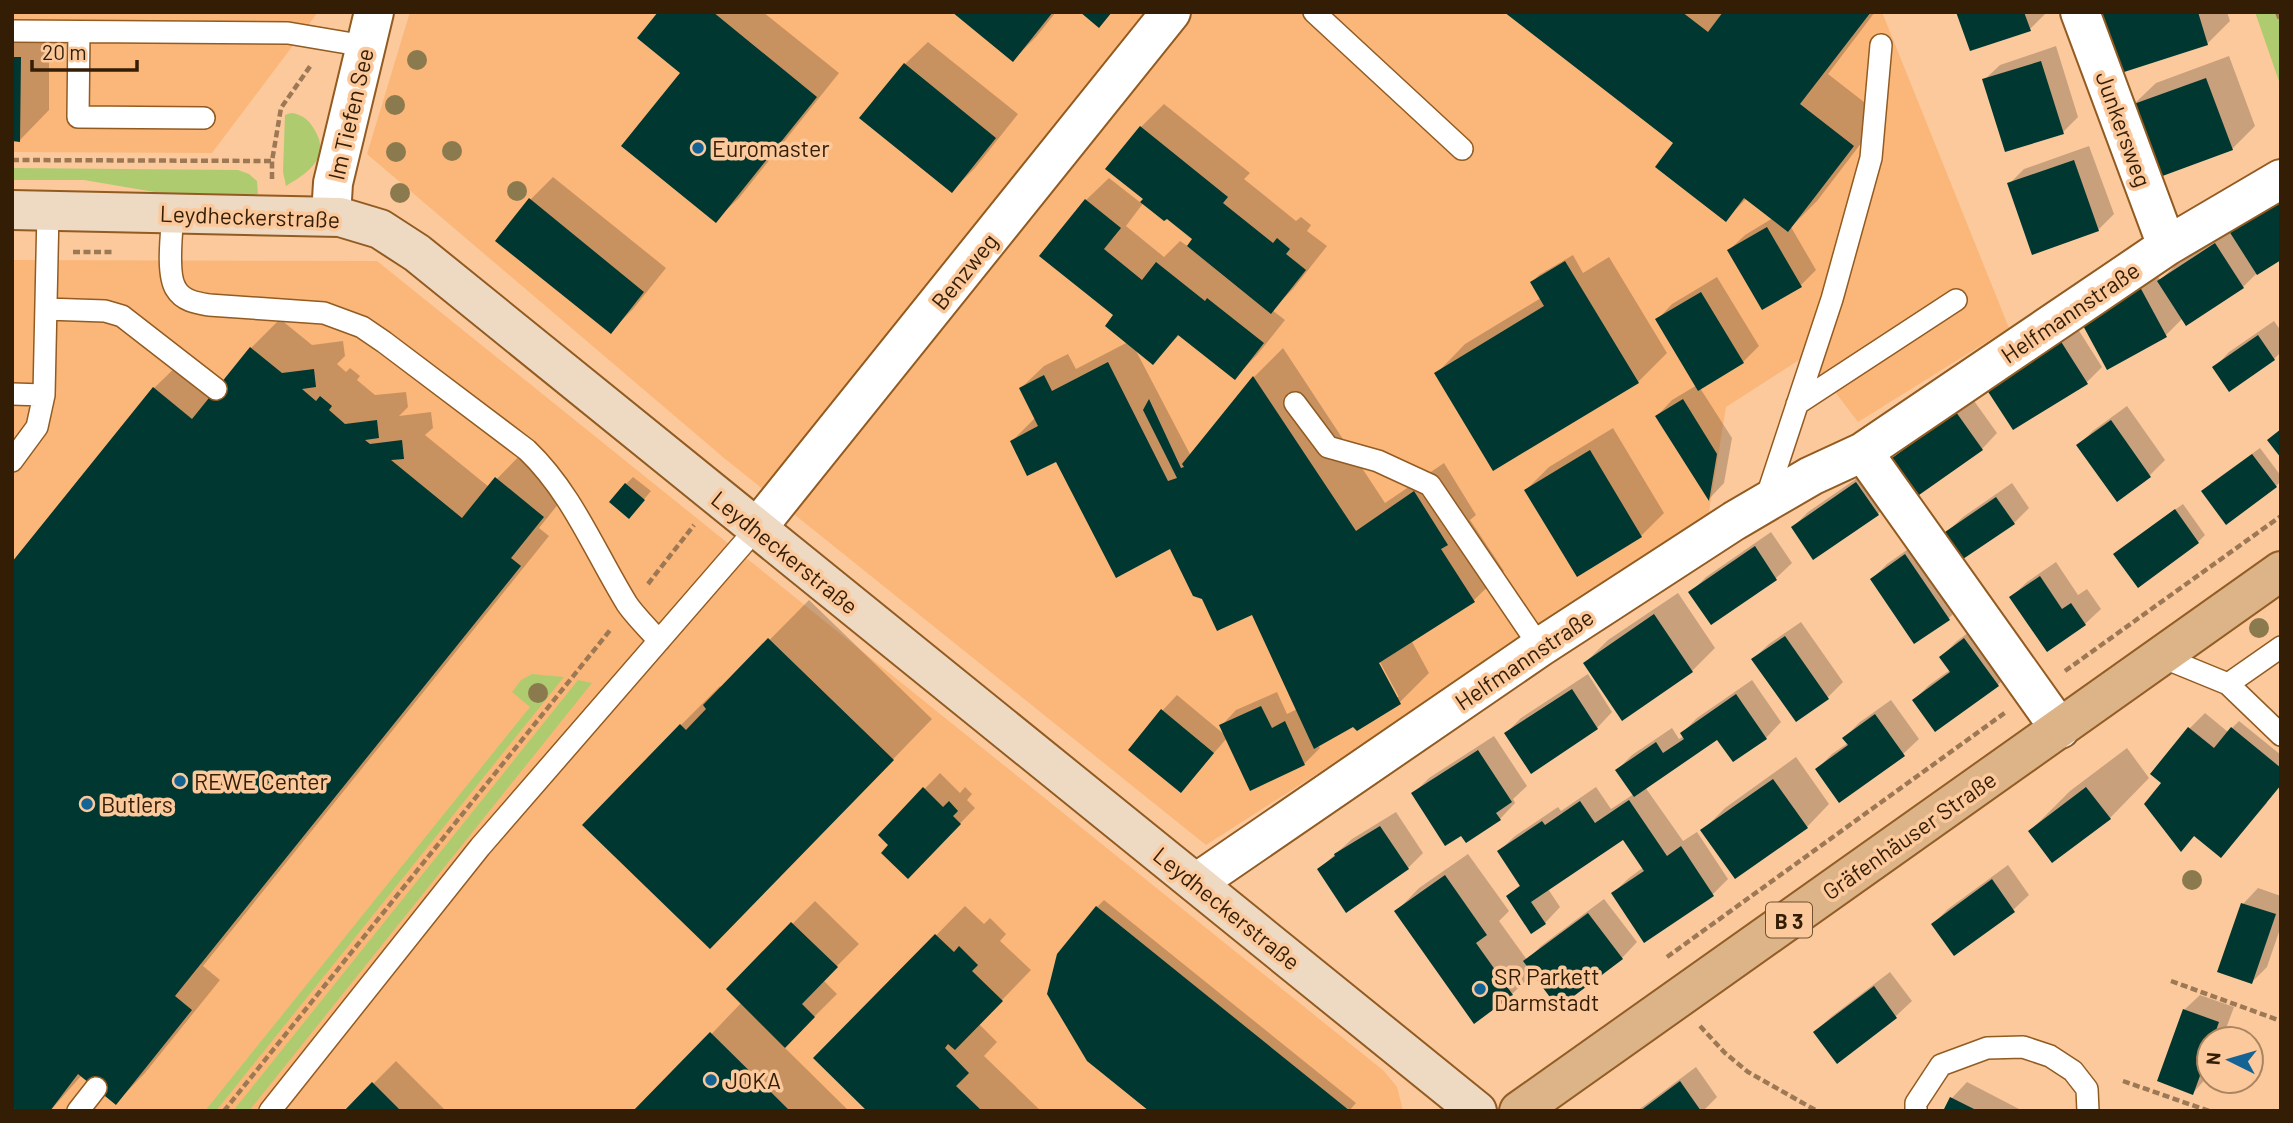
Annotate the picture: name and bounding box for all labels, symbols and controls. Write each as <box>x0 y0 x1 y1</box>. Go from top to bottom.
scale bar <box>32 28 136 72</box>
text: 20 m <box>42 39 87 64</box>
street label: Im Tiefen See <box>321 45 379 183</box>
street label: Junkersweg <box>2090 67 2158 191</box>
place label: Euromaster <box>712 134 830 162</box>
marker: Euromaster <box>690 140 706 156</box>
street label: Leydheckerstraße <box>159 199 341 233</box>
street label: Benzweg <box>925 227 1003 315</box>
street label: Helfmannstraße <box>1995 255 2145 369</box>
street label: Leydheckerstraße <box>706 484 864 620</box>
street label: Helfmannstraße <box>1449 602 1599 716</box>
street label: Gräfenhäuser Straße <box>1817 765 2001 905</box>
place label: REWE Center <box>194 767 329 795</box>
marker: REWE Center <box>172 773 188 789</box>
place label: Butlers <box>101 790 173 818</box>
marker: Butlers <box>79 796 95 812</box>
street label: Leydheckerstraße <box>1148 840 1306 976</box>
road number: B 3 <box>1766 902 1812 937</box>
place label: SR Parkett Darmstadt <box>1494 962 1600 1016</box>
marker: SR Parkett Darmstadt <box>1472 981 1488 997</box>
north arrow <box>2195 1025 2265 1095</box>
text: N <box>2201 1051 2225 1066</box>
place label: JOKA <box>725 1066 781 1094</box>
marker: JOKA <box>703 1072 719 1088</box>

